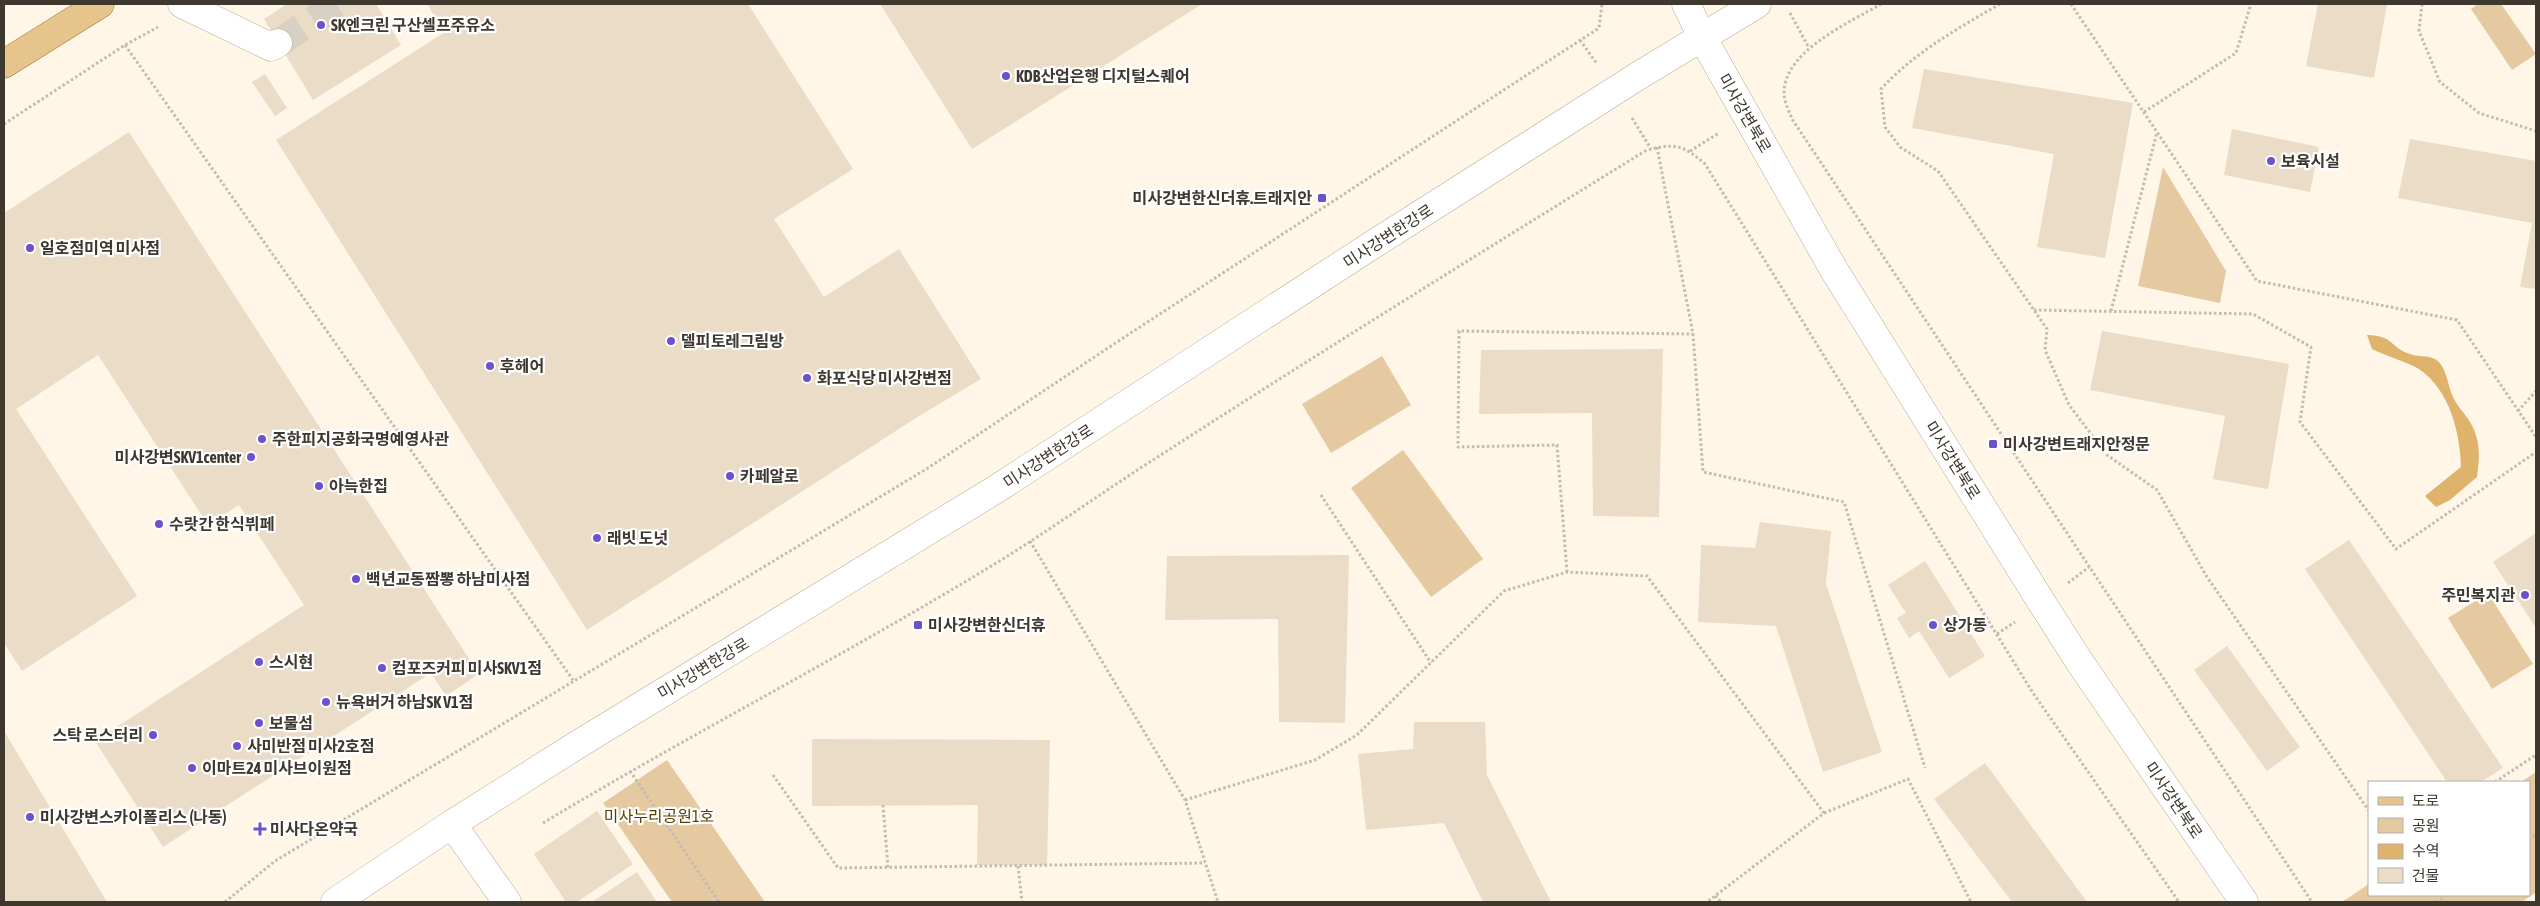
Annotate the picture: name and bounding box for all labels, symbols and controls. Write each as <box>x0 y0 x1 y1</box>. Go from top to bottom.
place label: SK엔크린 구산셀프주유소 <box>331 16 495 34</box>
marker: SK엔크린 구산셀프주유소 <box>315 19 327 31</box>
place label: KDB산업은행 디지털스퀘어 <box>1016 67 1190 85</box>
marker: KDB산업은행 디지털스퀘어 <box>1000 70 1012 82</box>
street label: 미사강변북로 <box>1715 70 1775 156</box>
place label: 보육시설 <box>2281 152 2340 170</box>
marker: 보육시설 <box>2265 155 2277 167</box>
place label: 미사강변한신더휴.트래지안 <box>1133 189 1312 207</box>
marker: 미사강변한신더휴.트래지안 <box>1316 192 1328 204</box>
street label: 미사강변한강로 <box>1340 200 1436 272</box>
place label: 일호점미역 미사점 <box>40 239 160 257</box>
marker: 일호점미역 미사점 <box>24 242 36 254</box>
place label: 델피토레그림방 <box>681 332 784 350</box>
marker: 델피토레그림방 <box>665 335 677 347</box>
place label: 후헤어 <box>500 357 544 375</box>
marker: 후헤어 <box>484 360 496 372</box>
place label: 화포식당 미사강변점 <box>817 369 952 387</box>
marker: 화포식당 미사강변점 <box>801 372 813 384</box>
street label: 미사강변북로 <box>1922 418 1984 502</box>
street label: 미사강변한강로 <box>1000 420 1096 492</box>
place label: 주한피지공화국명예영사관 <box>272 430 449 448</box>
marker: 주한피지공화국명예영사관 <box>256 433 268 445</box>
place label: 미사강변트래지안정문 <box>2003 435 2150 453</box>
marker: 미사강변트래지안정문 <box>1987 438 1999 450</box>
place label: 미사강변SKV1center <box>115 448 241 466</box>
marker: 미사강변SKV1center <box>245 451 257 463</box>
place label: 카페알로 <box>740 467 799 485</box>
marker: 카페알로 <box>724 470 736 482</box>
place label: 아늑한집 <box>329 477 388 495</box>
marker: 아늑한집 <box>313 480 325 492</box>
place label: 수랏간 한식뷔페 <box>169 515 274 533</box>
marker: 수랏간 한식뷔페 <box>153 518 165 530</box>
place label: 래빗 도넛 <box>607 529 668 547</box>
marker: 래빗 도넛 <box>591 532 603 544</box>
place label: 백년교동짬뽕 하남미사점 <box>366 570 530 588</box>
marker: 백년교동짬뽕 하남미사점 <box>350 573 362 585</box>
place label: 주민복지관 <box>2441 586 2515 604</box>
marker: 주민복지관 <box>2519 589 2531 601</box>
place label: 미사강변한신더휴 <box>928 616 1046 634</box>
place label: 상가동 <box>1943 616 1987 634</box>
marker: 미사강변한신더휴 <box>912 619 924 631</box>
marker: 상가동 <box>1927 619 1939 631</box>
street label: 미사강변한강로 <box>654 634 752 702</box>
place label: 스시현 <box>269 653 313 671</box>
marker: 스시현 <box>253 656 265 668</box>
place label: 컴포즈커피 미사SKV1점 <box>392 659 542 677</box>
marker: 컴포즈커피 미사SKV1점 <box>376 662 388 674</box>
place label: 뉴욕버거 하남SK V1점 <box>336 693 473 711</box>
marker: 뉴욕버거 하남SK V1점 <box>320 696 332 708</box>
place label: 보물섬 <box>269 714 313 732</box>
marker: 보물섬 <box>253 717 265 729</box>
place label: 스탁 로스터리 <box>52 726 143 744</box>
marker: 스탁 로스터리 <box>147 729 159 741</box>
place label: 사미반점 미사2호점 <box>247 737 374 755</box>
marker: 사미반점 미사2호점 <box>231 740 243 752</box>
street label: 미사강변북로 <box>2142 758 2206 842</box>
place label: 이마트24 미사브이원점 <box>202 759 352 777</box>
marker: 이마트24 미사브이원점 <box>186 762 198 774</box>
legend <box>2368 781 2530 896</box>
text: 도로 <box>2412 792 2440 809</box>
park label: 미사누리공원1호 <box>604 807 714 825</box>
place label: 미사강변스카이폴리스 (나동) <box>40 808 227 826</box>
marker: 미사강변스카이폴리스 (나동) <box>24 811 36 823</box>
text: 공원 <box>2412 817 2440 834</box>
place label: 미사다온약국 <box>270 820 358 838</box>
marker: 미사다온약국 <box>254 823 266 835</box>
text: 수역 <box>2412 842 2440 859</box>
text: 건물 <box>2412 867 2440 884</box>

